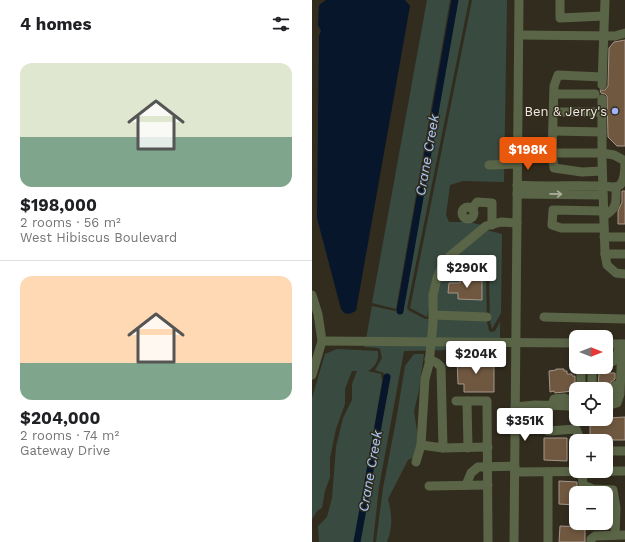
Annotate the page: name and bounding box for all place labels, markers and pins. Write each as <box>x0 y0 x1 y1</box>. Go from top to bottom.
place label: Ben & Jerry's <box>525 104 607 119</box>
marker: Ben & Jerry's <box>610 106 620 116</box>
pin: $198K <box>500 137 556 171</box>
pin: $290K <box>439 255 495 289</box>
pin: $204K <box>448 341 504 375</box>
pin: $351K <box>497 408 553 442</box>

